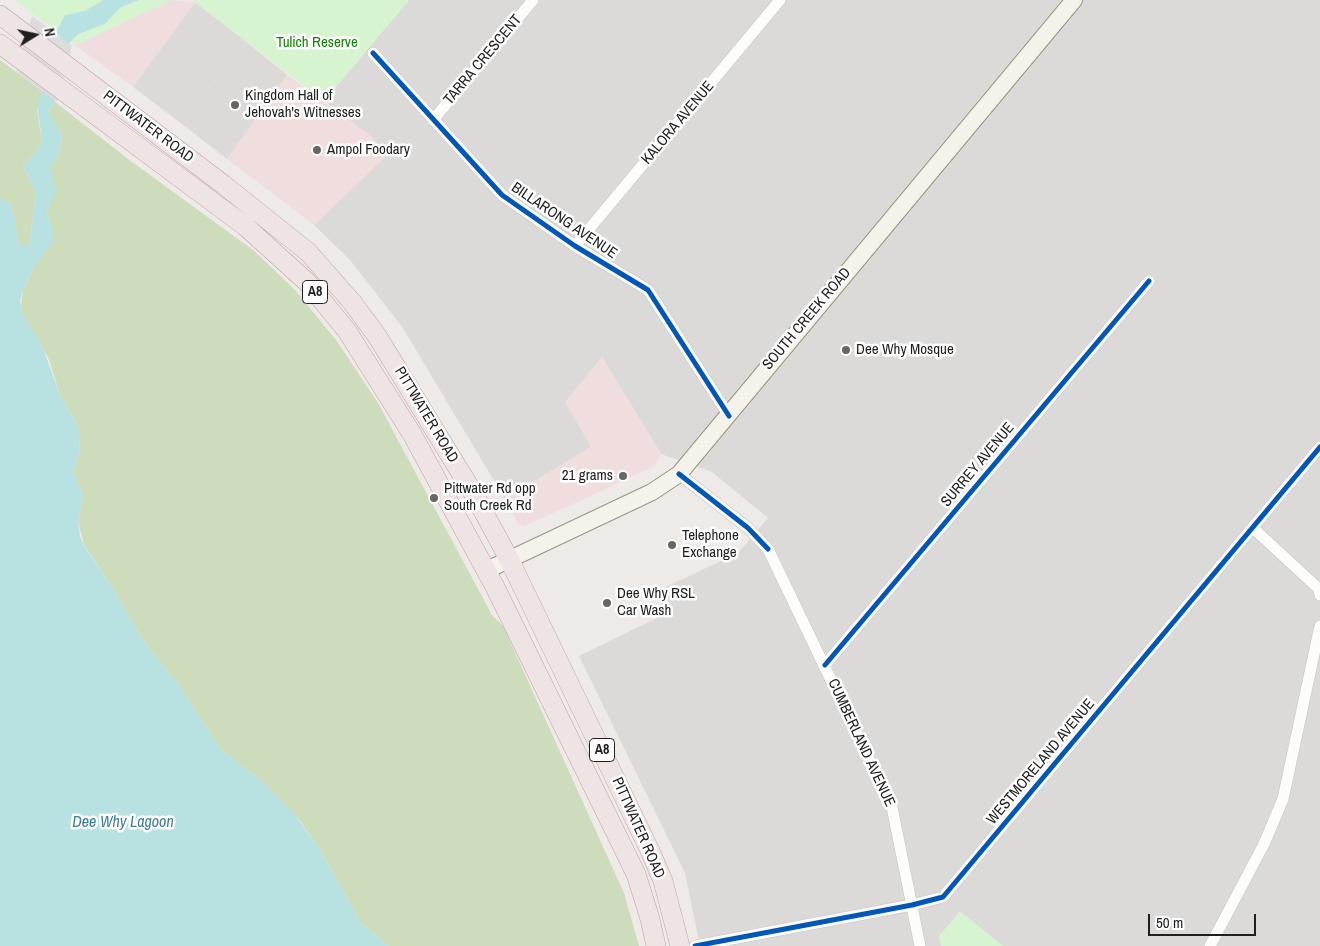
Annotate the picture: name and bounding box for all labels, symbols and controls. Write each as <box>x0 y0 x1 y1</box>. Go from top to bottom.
north arrow <box>10 10 60 60</box>
street label: TARRA CRESCENT <box>440 11 526 109</box>
text: N <box>40 27 59 38</box>
park label: Tulich Reserve <box>276 34 358 52</box>
street label: KALORA AVENUE <box>638 78 718 168</box>
street label: PITTWATER ROAD <box>99 87 197 167</box>
place label: Kingdom Hall of Jehovah's Witnesses <box>245 87 361 122</box>
marker: Kingdom Hall of Jehovah's Witnesses <box>229 99 241 111</box>
place label: Ampol Foodary <box>327 141 410 159</box>
marker: Ampol Foodary <box>311 144 323 156</box>
street label: BILLARONG AVENUE <box>508 179 620 263</box>
street label: SOUTH CREEK ROAD <box>759 264 855 374</box>
road number: A8 <box>302 280 328 304</box>
place label: Dee Why Mosque <box>856 341 954 359</box>
marker: Dee Why Mosque <box>840 344 852 356</box>
street label: PITTWATER ROAD <box>390 364 462 466</box>
street label: SURREY AVENUE <box>938 419 1018 511</box>
place label: 21 grams <box>562 467 613 485</box>
marker: 21 grams <box>617 470 629 482</box>
place label: Pittwater Rd opp South Creek Rd <box>444 480 536 515</box>
marker: Pittwater Rd opp South Creek Rd <box>428 492 440 504</box>
place label: Telephone Exchange <box>682 527 739 562</box>
marker: Telephone Exchange <box>666 539 678 551</box>
place label: Dee Why RSL Car Wash <box>617 585 695 620</box>
marker: Dee Why RSL Car Wash <box>601 597 613 609</box>
street label: CUMBERLAND AVENUE <box>823 676 899 810</box>
street label: WESTMORELAND AVENUE <box>983 696 1099 828</box>
road number: A8 <box>590 738 614 762</box>
street label: PITTWATER ROAD <box>608 775 668 881</box>
water label: Dee Why Lagoon <box>72 813 174 833</box>
scale bar <box>1150 904 1258 936</box>
text: 50 m <box>1156 912 1183 933</box>

